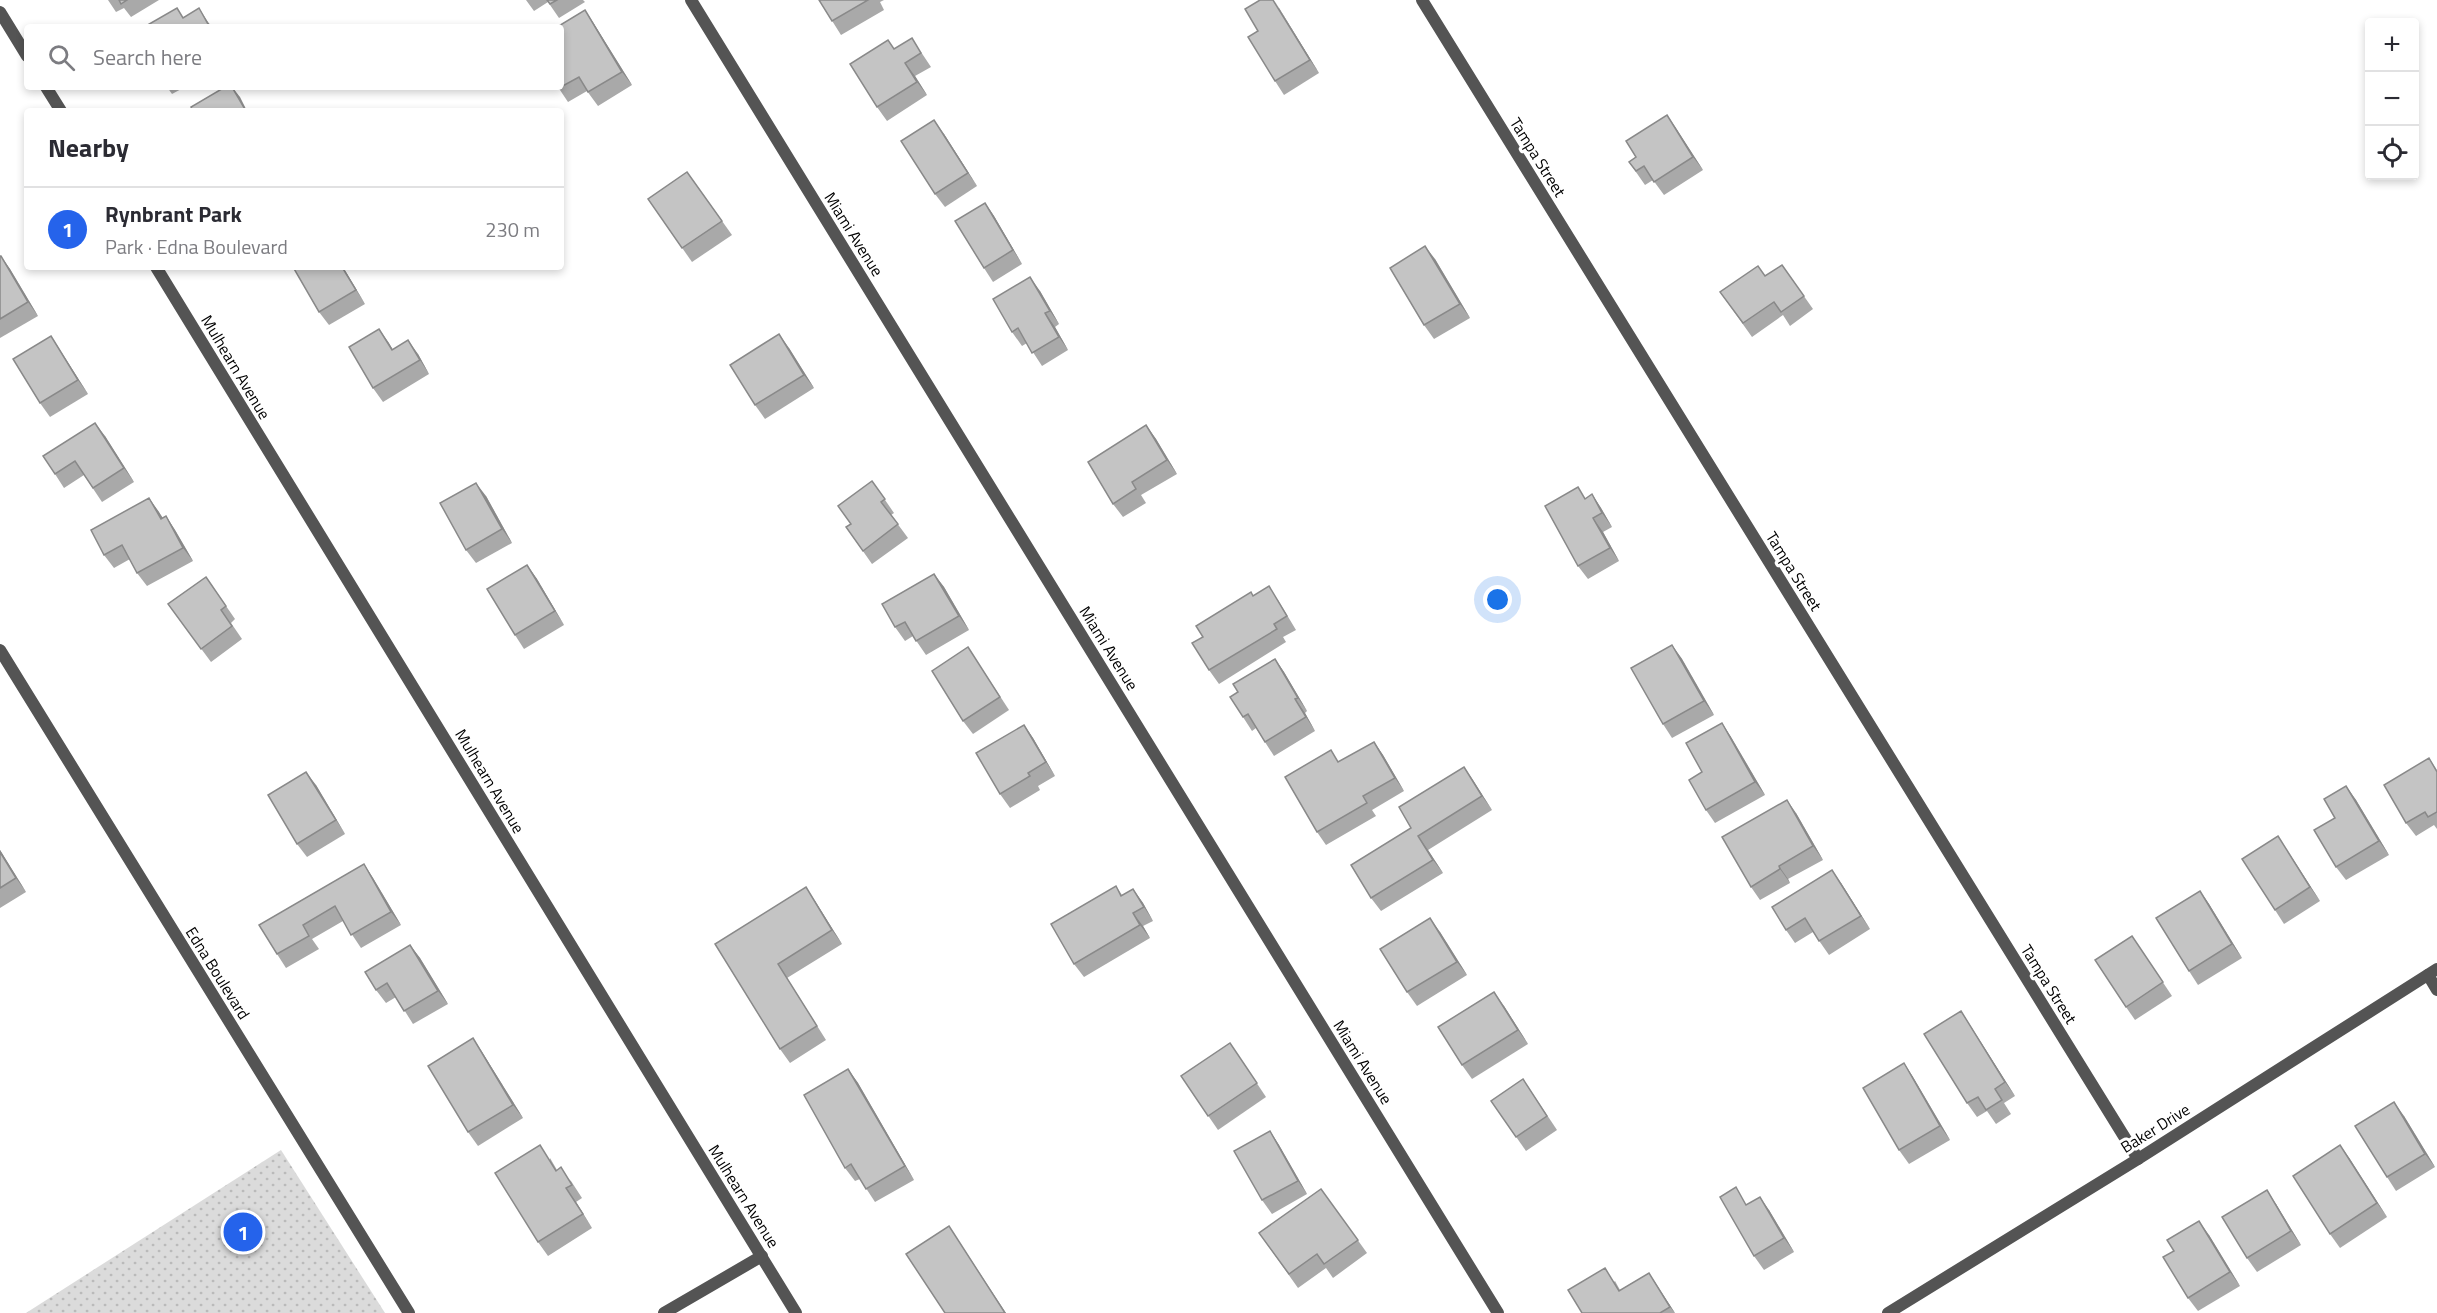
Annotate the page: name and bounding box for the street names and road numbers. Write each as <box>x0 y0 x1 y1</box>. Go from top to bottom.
street label: Tampa Street <box>1504 113 1572 202</box>
street label: Miami Avenue <box>819 187 889 281</box>
street label: Mulhearn Avenue <box>195 310 277 424</box>
street label: Tampa Street <box>1760 527 1828 616</box>
street label: Miami Avenue <box>1074 601 1144 695</box>
street label: Mulhearn Avenue <box>449 724 531 838</box>
street label: Edna Boulevard <box>180 922 256 1024</box>
street label: Tampa Street <box>2015 940 2083 1029</box>
street label: Miami Avenue <box>1328 1015 1398 1109</box>
street label: Baker Drive <box>2116 1097 2194 1159</box>
street label: Mulhearn Avenue <box>703 1140 785 1252</box>

